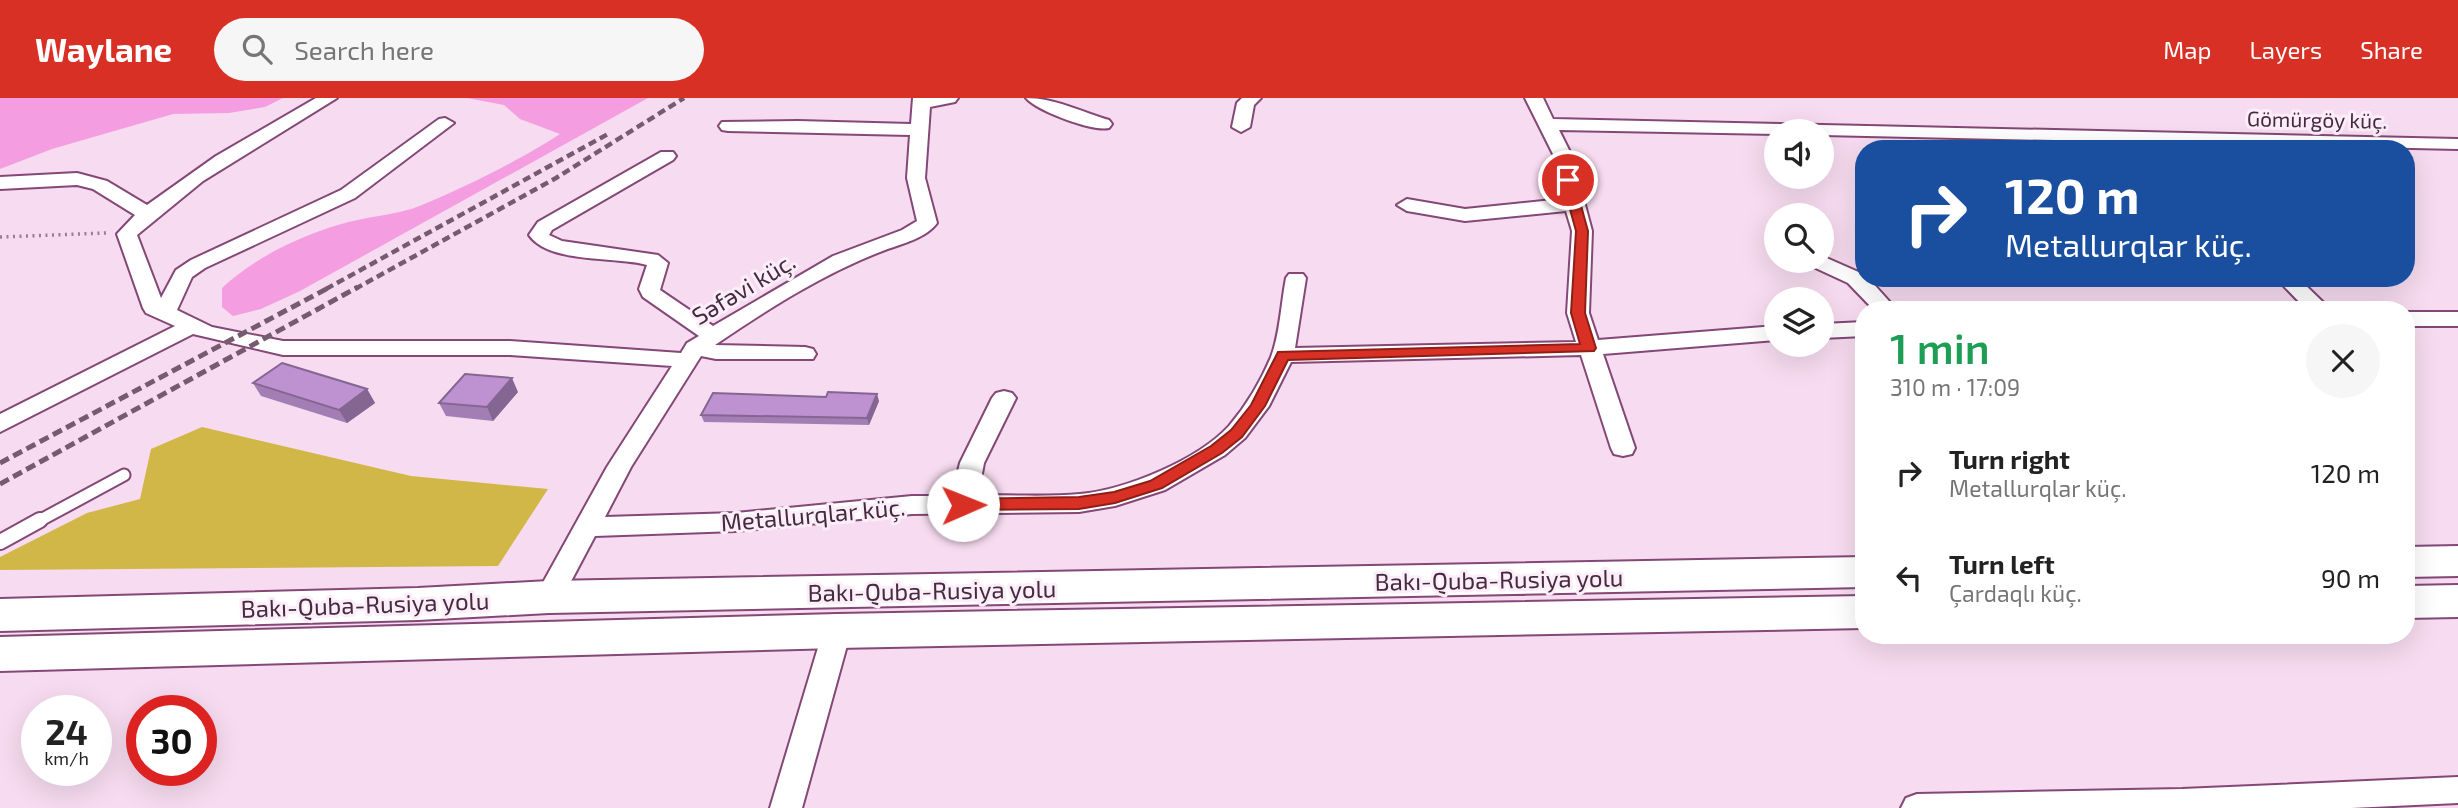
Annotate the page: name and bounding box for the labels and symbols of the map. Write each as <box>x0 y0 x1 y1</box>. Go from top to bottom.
street label: Gömürgöy küç. <box>2247 105 2387 135</box>
pin <box>1538 150 1598 210</box>
street label: Səfəvi küç. <box>686 246 800 331</box>
position arrow <box>926 468 1000 542</box>
street label: Metallurqlar küç. <box>720 491 907 538</box>
street label: Bakı-Quba-Rusiya yolu <box>1374 562 1624 596</box>
street label: Bakı-Quba-Rusiya yolu <box>807 573 1057 607</box>
street label: Bakı-Quba-Rusiya yolu <box>240 585 490 623</box>
speed limit sign: 30 <box>126 695 217 786</box>

